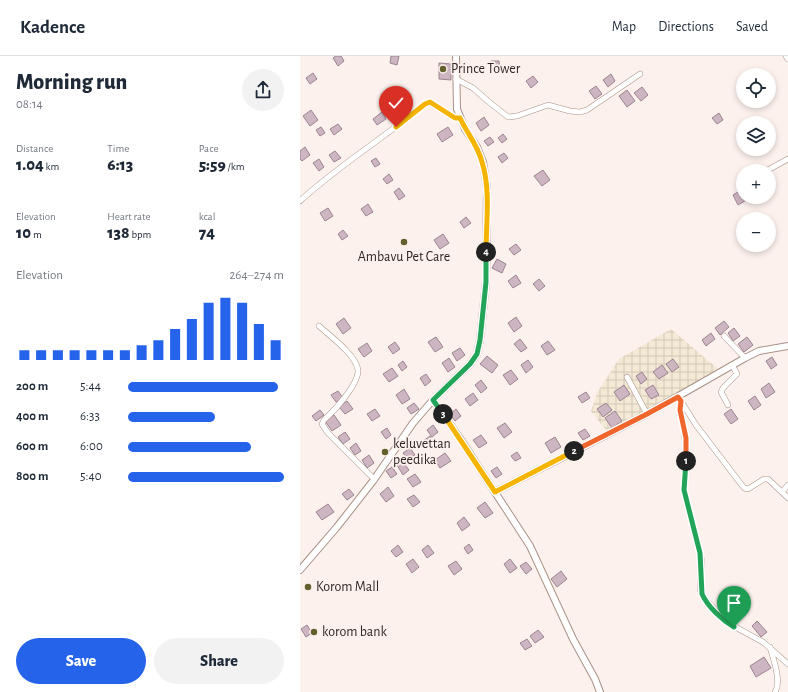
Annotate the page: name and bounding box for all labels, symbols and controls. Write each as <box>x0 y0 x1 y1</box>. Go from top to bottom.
text: Kadence <box>20 18 85 37</box>
text: Map <box>612 20 636 34</box>
text: Directions <box>658 20 714 34</box>
text: Saved <box>736 20 768 34</box>
place label: Prince Tower <box>451 62 521 76</box>
marker: Prince Tower <box>438 64 448 74</box>
map controls <box>736 68 776 252</box>
button: locate <box>736 68 776 108</box>
button: share <box>242 69 284 111</box>
text: Morning run <box>16 71 127 93</box>
pin <box>379 86 413 127</box>
icon: check <box>385 92 407 114</box>
text: 08:14 <box>16 98 43 111</box>
button: layers <box>736 116 776 156</box>
text: Distance <box>16 143 53 154</box>
text: Time <box>107 143 129 154</box>
text: Pace <box>199 143 218 154</box>
text: 1.04 <box>16 156 44 173</box>
text: 6:13 <box>107 156 133 173</box>
text: 5:59 <box>199 156 226 173</box>
text: km <box>44 161 59 172</box>
text: /km <box>226 161 245 172</box>
button: + <box>736 164 776 204</box>
text: Elevation <box>16 211 56 222</box>
text: Heart rate <box>107 211 151 222</box>
text: kcal <box>199 211 215 222</box>
button: − <box>736 212 776 252</box>
text: 10 <box>16 224 31 241</box>
text: 138 <box>107 224 130 241</box>
text: 74 <box>199 224 215 241</box>
text: m <box>31 229 42 240</box>
text: bpm <box>130 229 151 240</box>
marker: Ambavu Pet Care <box>399 237 409 247</box>
pin: 4 <box>476 242 496 262</box>
text: 4 <box>483 246 489 257</box>
place label: Ambavu Pet Care <box>358 250 450 264</box>
text: Elevation <box>16 269 63 282</box>
text: 264–274 m <box>229 269 284 282</box>
text: 200 m <box>16 380 48 393</box>
text: 5:44 <box>80 380 101 393</box>
pin: 3 <box>433 404 453 424</box>
text: 3 <box>441 408 445 419</box>
text: 400 m <box>16 410 49 423</box>
text: 6:33 <box>80 410 100 423</box>
place label: keluvettan peedika <box>393 437 451 467</box>
text: 600 m <box>16 440 48 453</box>
text: 6:00 <box>80 440 103 453</box>
pin: 2 <box>564 441 584 461</box>
text: 2 <box>571 445 577 456</box>
marker: keluvettan peedika <box>380 447 390 457</box>
pin: 1 <box>676 451 696 471</box>
text: 1 <box>684 455 688 466</box>
text: 800 m <box>16 470 48 483</box>
text: 5:40 <box>80 470 102 483</box>
place label: Korom Mall <box>316 580 379 594</box>
marker: Korom Mall <box>303 582 313 592</box>
pin <box>717 586 751 627</box>
icon: arrive <box>723 592 745 614</box>
place label: korom bank <box>322 625 387 639</box>
marker: korom bank <box>309 627 319 637</box>
button: Save <box>16 638 146 684</box>
button: Share <box>154 638 284 684</box>

